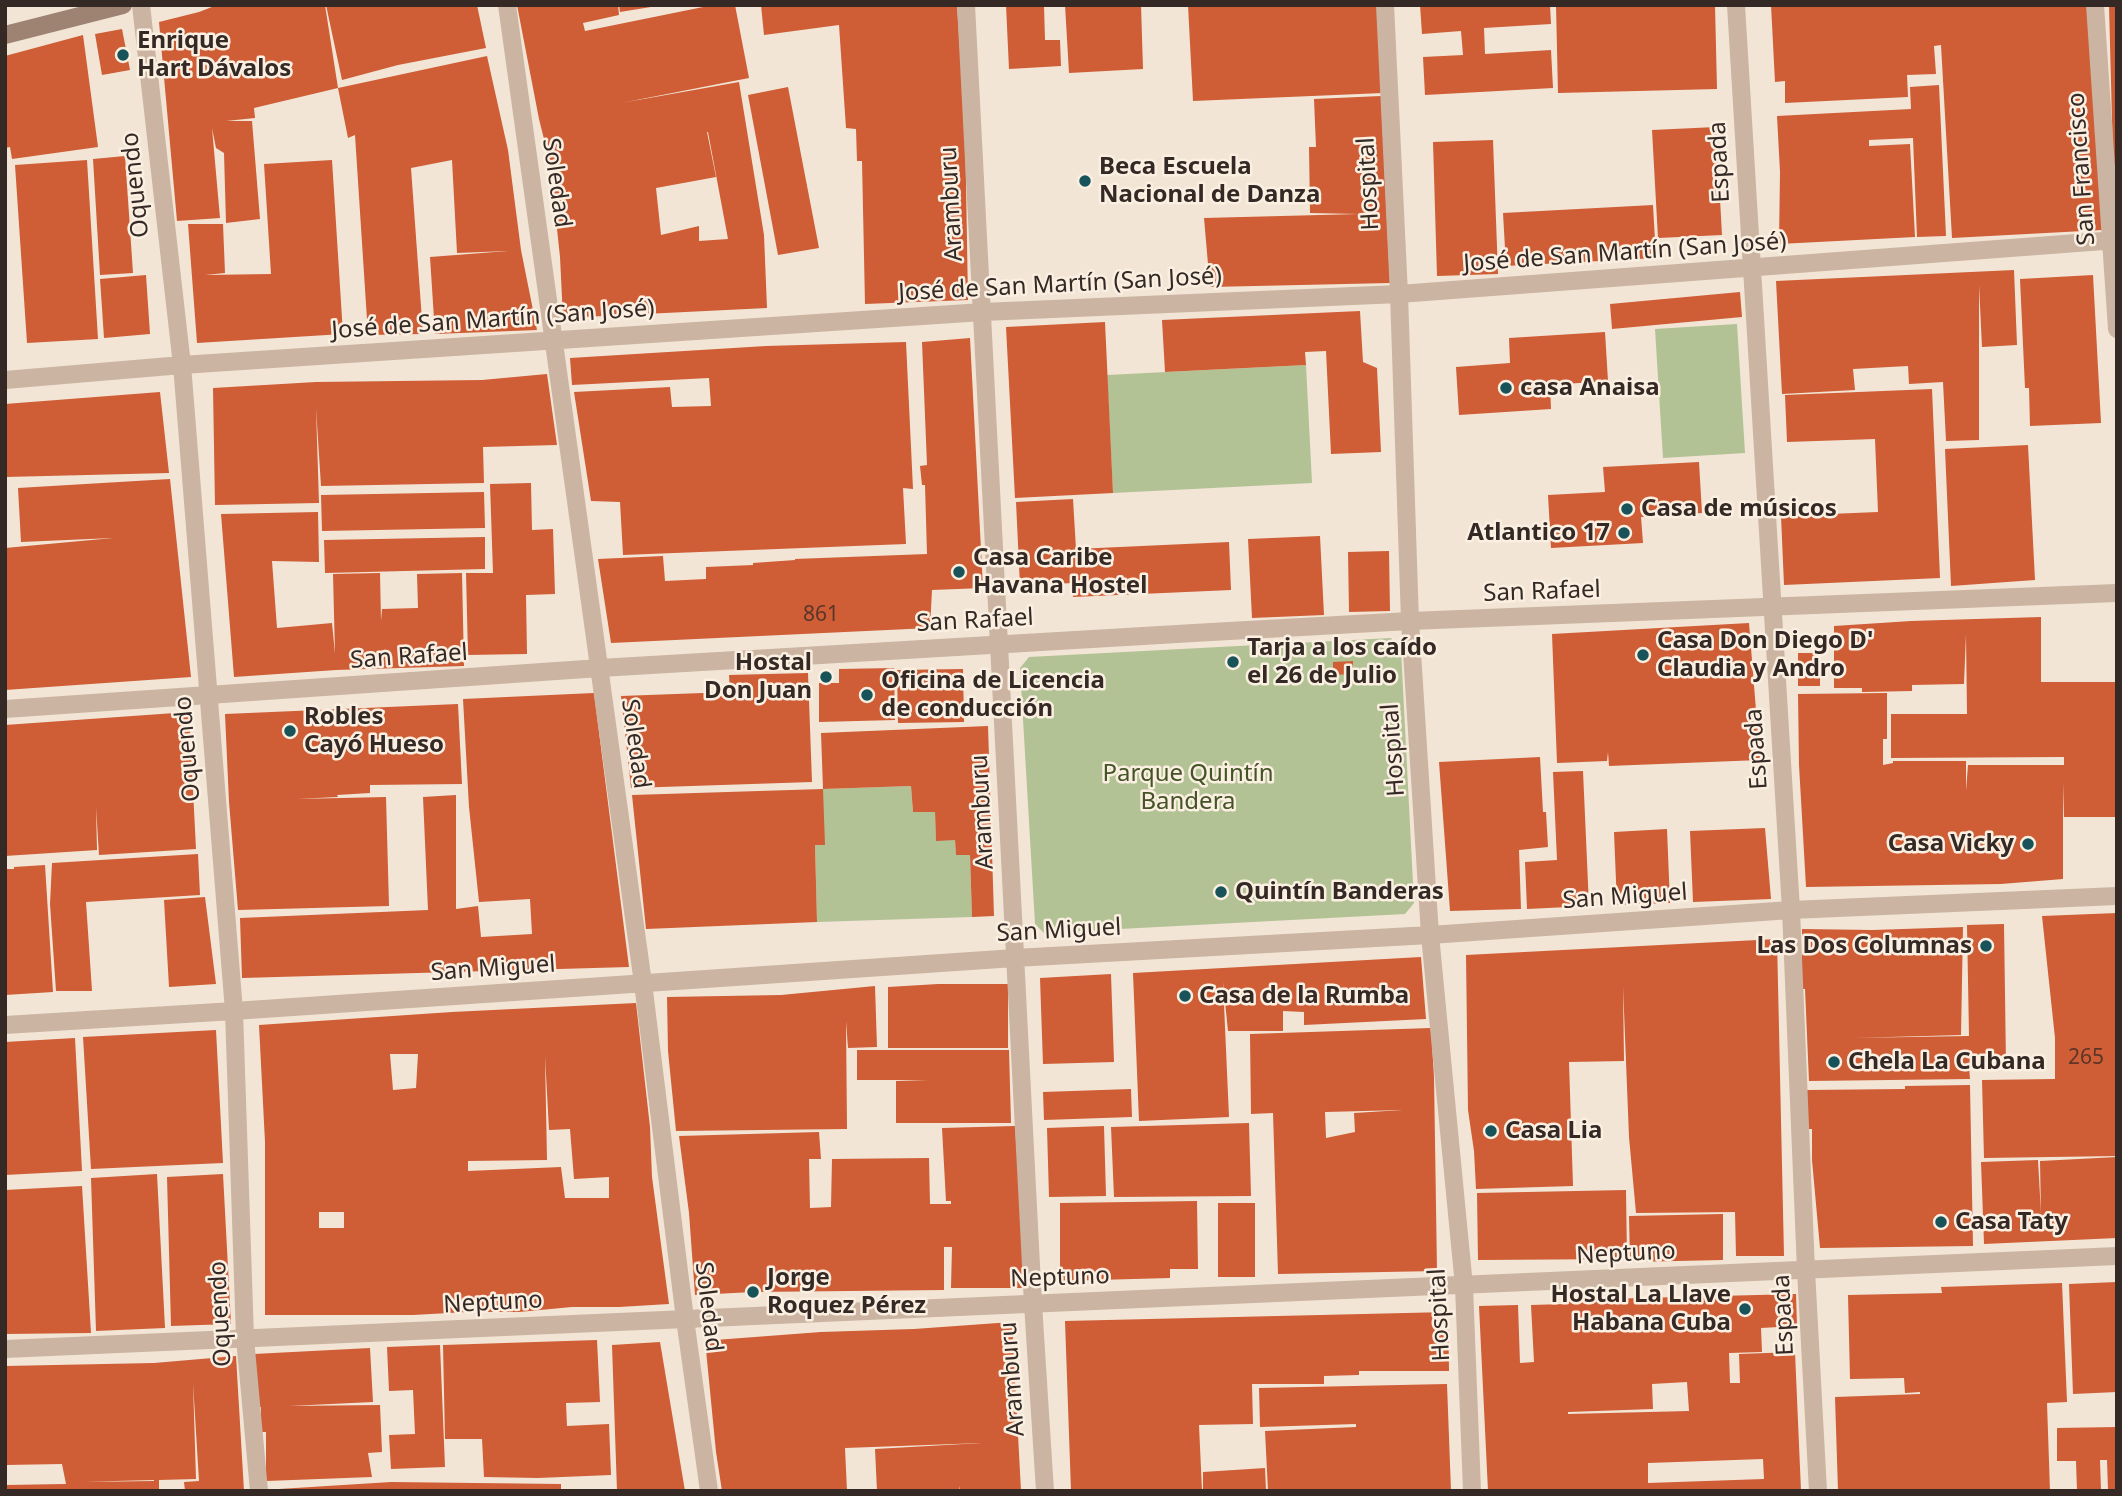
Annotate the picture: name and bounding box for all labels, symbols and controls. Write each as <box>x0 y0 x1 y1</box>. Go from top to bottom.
place label: Enrique Hart Dávalos <box>137 27 291 83</box>
marker: Enrique Hart Dávalos <box>115 47 131 63</box>
street label: San Francisco <box>2062 92 2102 246</box>
street label: Espada <box>1703 121 1737 203</box>
street label: Oquendo <box>116 131 156 239</box>
street label: Soledad <box>535 136 577 230</box>
street label: Hospital <box>1352 137 1386 231</box>
street label: Aramburu <box>935 146 969 262</box>
place label: Beca Escuela Nacional de Danza <box>1099 153 1320 209</box>
marker: Beca Escuela Nacional de Danza <box>1077 173 1093 189</box>
street label: José de San Martín (San José) <box>1462 227 1788 279</box>
street label: José de San Martín (San José) <box>898 262 1222 308</box>
street label: José de San Martín (San José) <box>330 294 656 346</box>
place label: casa Anaisa <box>1520 374 1660 402</box>
marker: casa Anaisa <box>1498 380 1514 396</box>
place label: Casa de músicos <box>1641 495 1837 523</box>
marker: Casa de músicos <box>1619 501 1635 517</box>
place label: Atlantico 17 <box>1467 519 1610 547</box>
marker: Atlantico 17 <box>1616 525 1632 541</box>
place label: Casa Caribe Havana Hostel <box>973 544 1147 600</box>
marker: Casa Caribe Havana Hostel <box>951 564 967 580</box>
street label: San Rafael <box>1483 576 1601 608</box>
house number: 861 <box>803 602 839 628</box>
street label: San Rafael <box>916 604 1034 638</box>
place label: Casa Don Diego D' Claudia y Andro <box>1657 627 1873 683</box>
place label: Tarja a los caído el 26 de Julio <box>1247 634 1437 690</box>
street label: San Rafael <box>349 639 469 675</box>
marker: Casa Don Diego D' Claudia y Andro <box>1635 647 1651 663</box>
place label: Hostal Don Juan <box>704 649 812 705</box>
marker: Tarja a los caído el 26 de Julio <box>1225 654 1241 670</box>
place label: Oficina de Licencia de conducción <box>881 667 1105 723</box>
marker: Hostal Don Juan <box>818 669 834 685</box>
marker: Oficina de Licencia de conducción <box>859 687 875 703</box>
street label: Oquendo <box>169 695 207 803</box>
street label: Soledad <box>614 697 656 791</box>
place label: Robles Cayó Hueso <box>304 703 444 759</box>
street label: Hospital <box>1376 703 1412 797</box>
street label: Espada <box>1740 707 1774 791</box>
marker: Robles Cayó Hueso <box>282 723 298 739</box>
street label: Aramburu <box>966 754 1000 870</box>
park label: Parque Quintín Bandera <box>1102 760 1274 816</box>
place label: Casa Vicky <box>1888 830 2014 858</box>
marker: Casa Vicky <box>2020 836 2036 852</box>
place label: Quintín Banderas <box>1235 878 1444 906</box>
street label: San Miguel <box>1562 878 1688 916</box>
marker: Quintín Banderas <box>1213 884 1229 900</box>
street label: San Miguel <box>996 913 1122 949</box>
place label: Las Dos Columnas <box>1756 932 1972 960</box>
marker: Las Dos Columnas <box>1978 938 1994 954</box>
street label: San Miguel <box>430 950 556 988</box>
place label: Casa de la Rumba <box>1199 982 1409 1010</box>
marker: Casa de la Rumba <box>1177 988 1193 1004</box>
house number: 265 <box>2068 1045 2104 1071</box>
place label: Chela La Cubana <box>1848 1048 2046 1076</box>
marker: Chela La Cubana <box>1826 1054 1842 1070</box>
place label: Casa Lia <box>1505 1117 1602 1145</box>
marker: Casa Lia <box>1483 1123 1499 1139</box>
place label: Casa Taty <box>1955 1208 2068 1236</box>
marker: Casa Taty <box>1933 1214 1949 1230</box>
street label: Neptuno <box>1576 1237 1676 1271</box>
street label: Oquendo <box>204 1260 238 1368</box>
street label: Soledad <box>688 1260 728 1354</box>
street label: Neptuno <box>1010 1262 1110 1294</box>
place label: Jorge Roquez Pérez <box>767 1264 926 1320</box>
street label: Hospital <box>1423 1268 1457 1362</box>
street label: Espada <box>1767 1274 1801 1356</box>
place label: Hostal La Llave Habana Cuba <box>1550 1281 1731 1337</box>
marker: Jorge Roquez Pérez <box>745 1284 761 1300</box>
street label: Neptuno <box>443 1286 543 1320</box>
marker: Hostal La Llave Habana Cuba <box>1737 1301 1753 1317</box>
street label: Aramburu <box>995 1321 1031 1437</box>

